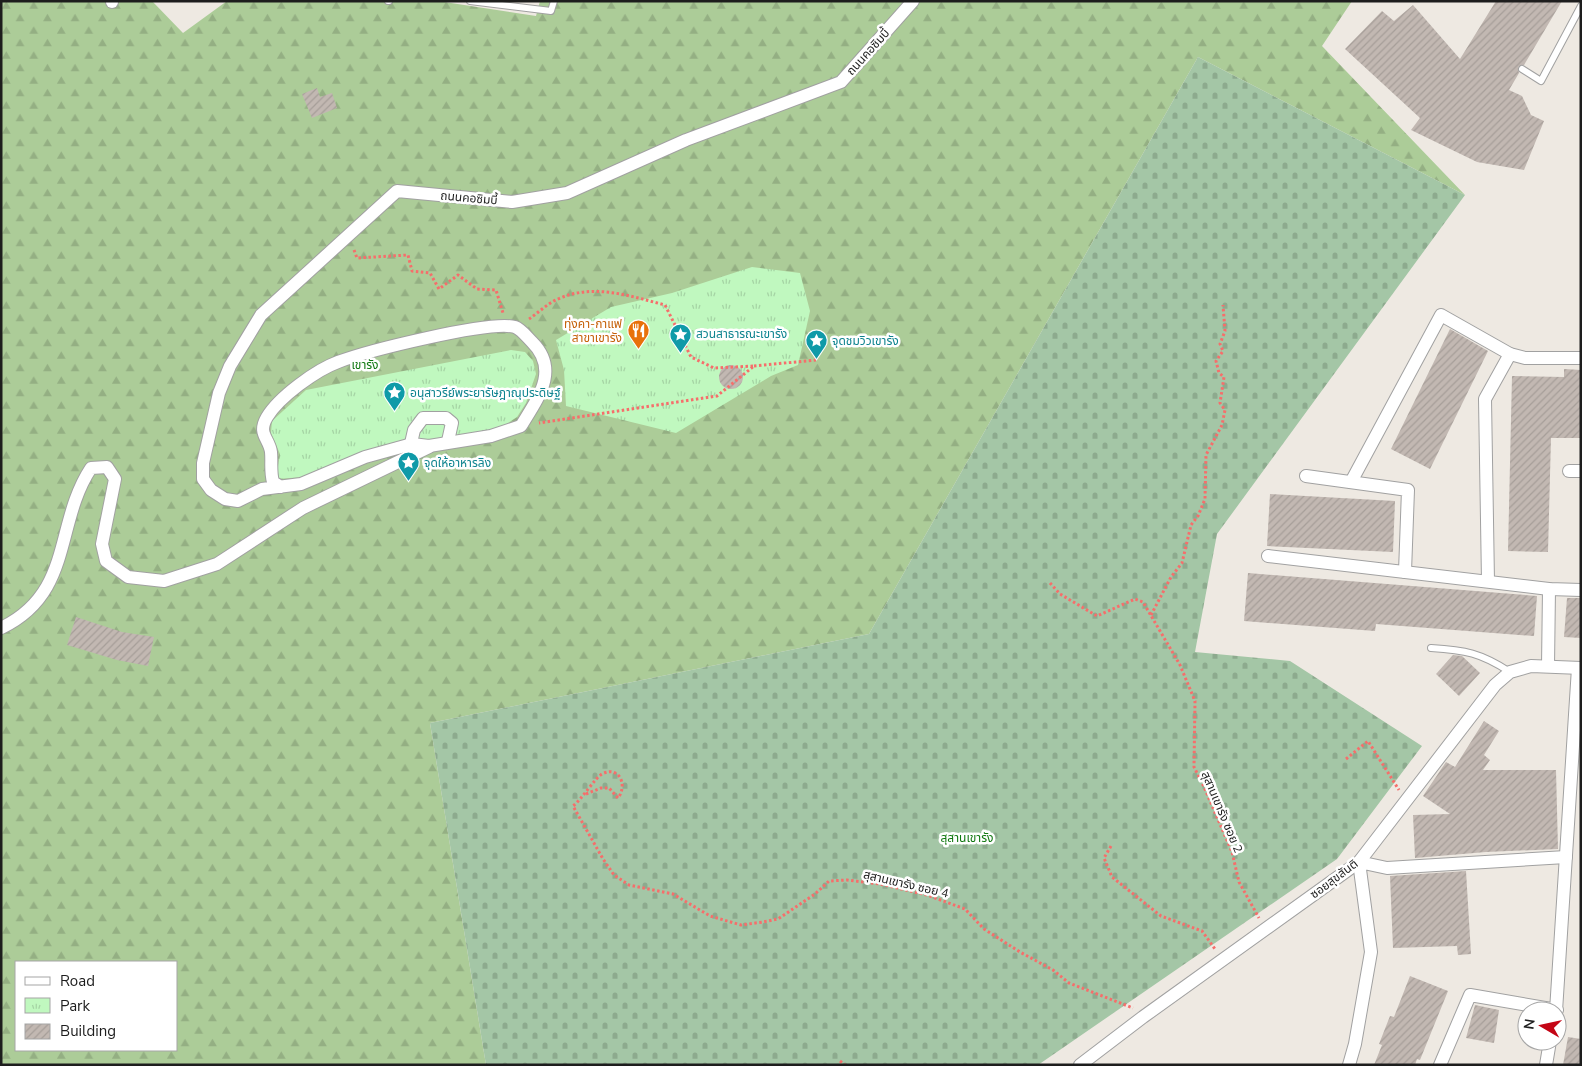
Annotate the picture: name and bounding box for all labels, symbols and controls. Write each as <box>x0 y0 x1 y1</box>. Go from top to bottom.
street label: ถนนคอซิมบี้ <box>842 25 893 79</box>
street label: ถนนคอซิมบี้ <box>440 187 498 208</box>
place label: ทุ่งคา-กาแฟ สาขาเขารัง <box>564 316 622 346</box>
restaurant icon: ทุ่งคา-กาแฟ สาขาเขารัง <box>626 319 650 350</box>
place icon: สวนสาธารณะเขารัง <box>668 322 692 353</box>
place label: สวนสาธารณะเขารัง <box>696 326 787 342</box>
place icon: จุดชมวิวเขารัง <box>804 329 828 360</box>
place label: จุดชมวิวเขารัง <box>832 333 899 349</box>
park label: เขารัง <box>351 357 379 373</box>
place icon: อนุสาวรีย์พระยารัษฎาณุประดิษฐ์ <box>382 381 406 412</box>
place label: อนุสาวรีย์พระยารัษฎาณุประดิษฐ์ <box>410 385 561 401</box>
place icon: จุดให้อาหารลิง <box>396 451 420 482</box>
place label: จุดให้อาหารลิง <box>424 455 491 471</box>
street label: สุสานเขารัง ซอย 2 <box>1198 769 1246 855</box>
park label: สุสานเขารัง <box>940 830 994 846</box>
street label: ซอยสุขสันติ <box>1307 856 1361 902</box>
street label: สุสานเขารัง ซอย 4 <box>862 866 950 902</box>
legend <box>15 961 178 1051</box>
text: Road <box>60 971 95 991</box>
text: Park <box>60 996 90 1016</box>
north arrow <box>1517 1001 1567 1051</box>
text: N <box>1519 1017 1540 1031</box>
text: Building <box>60 1021 116 1041</box>

